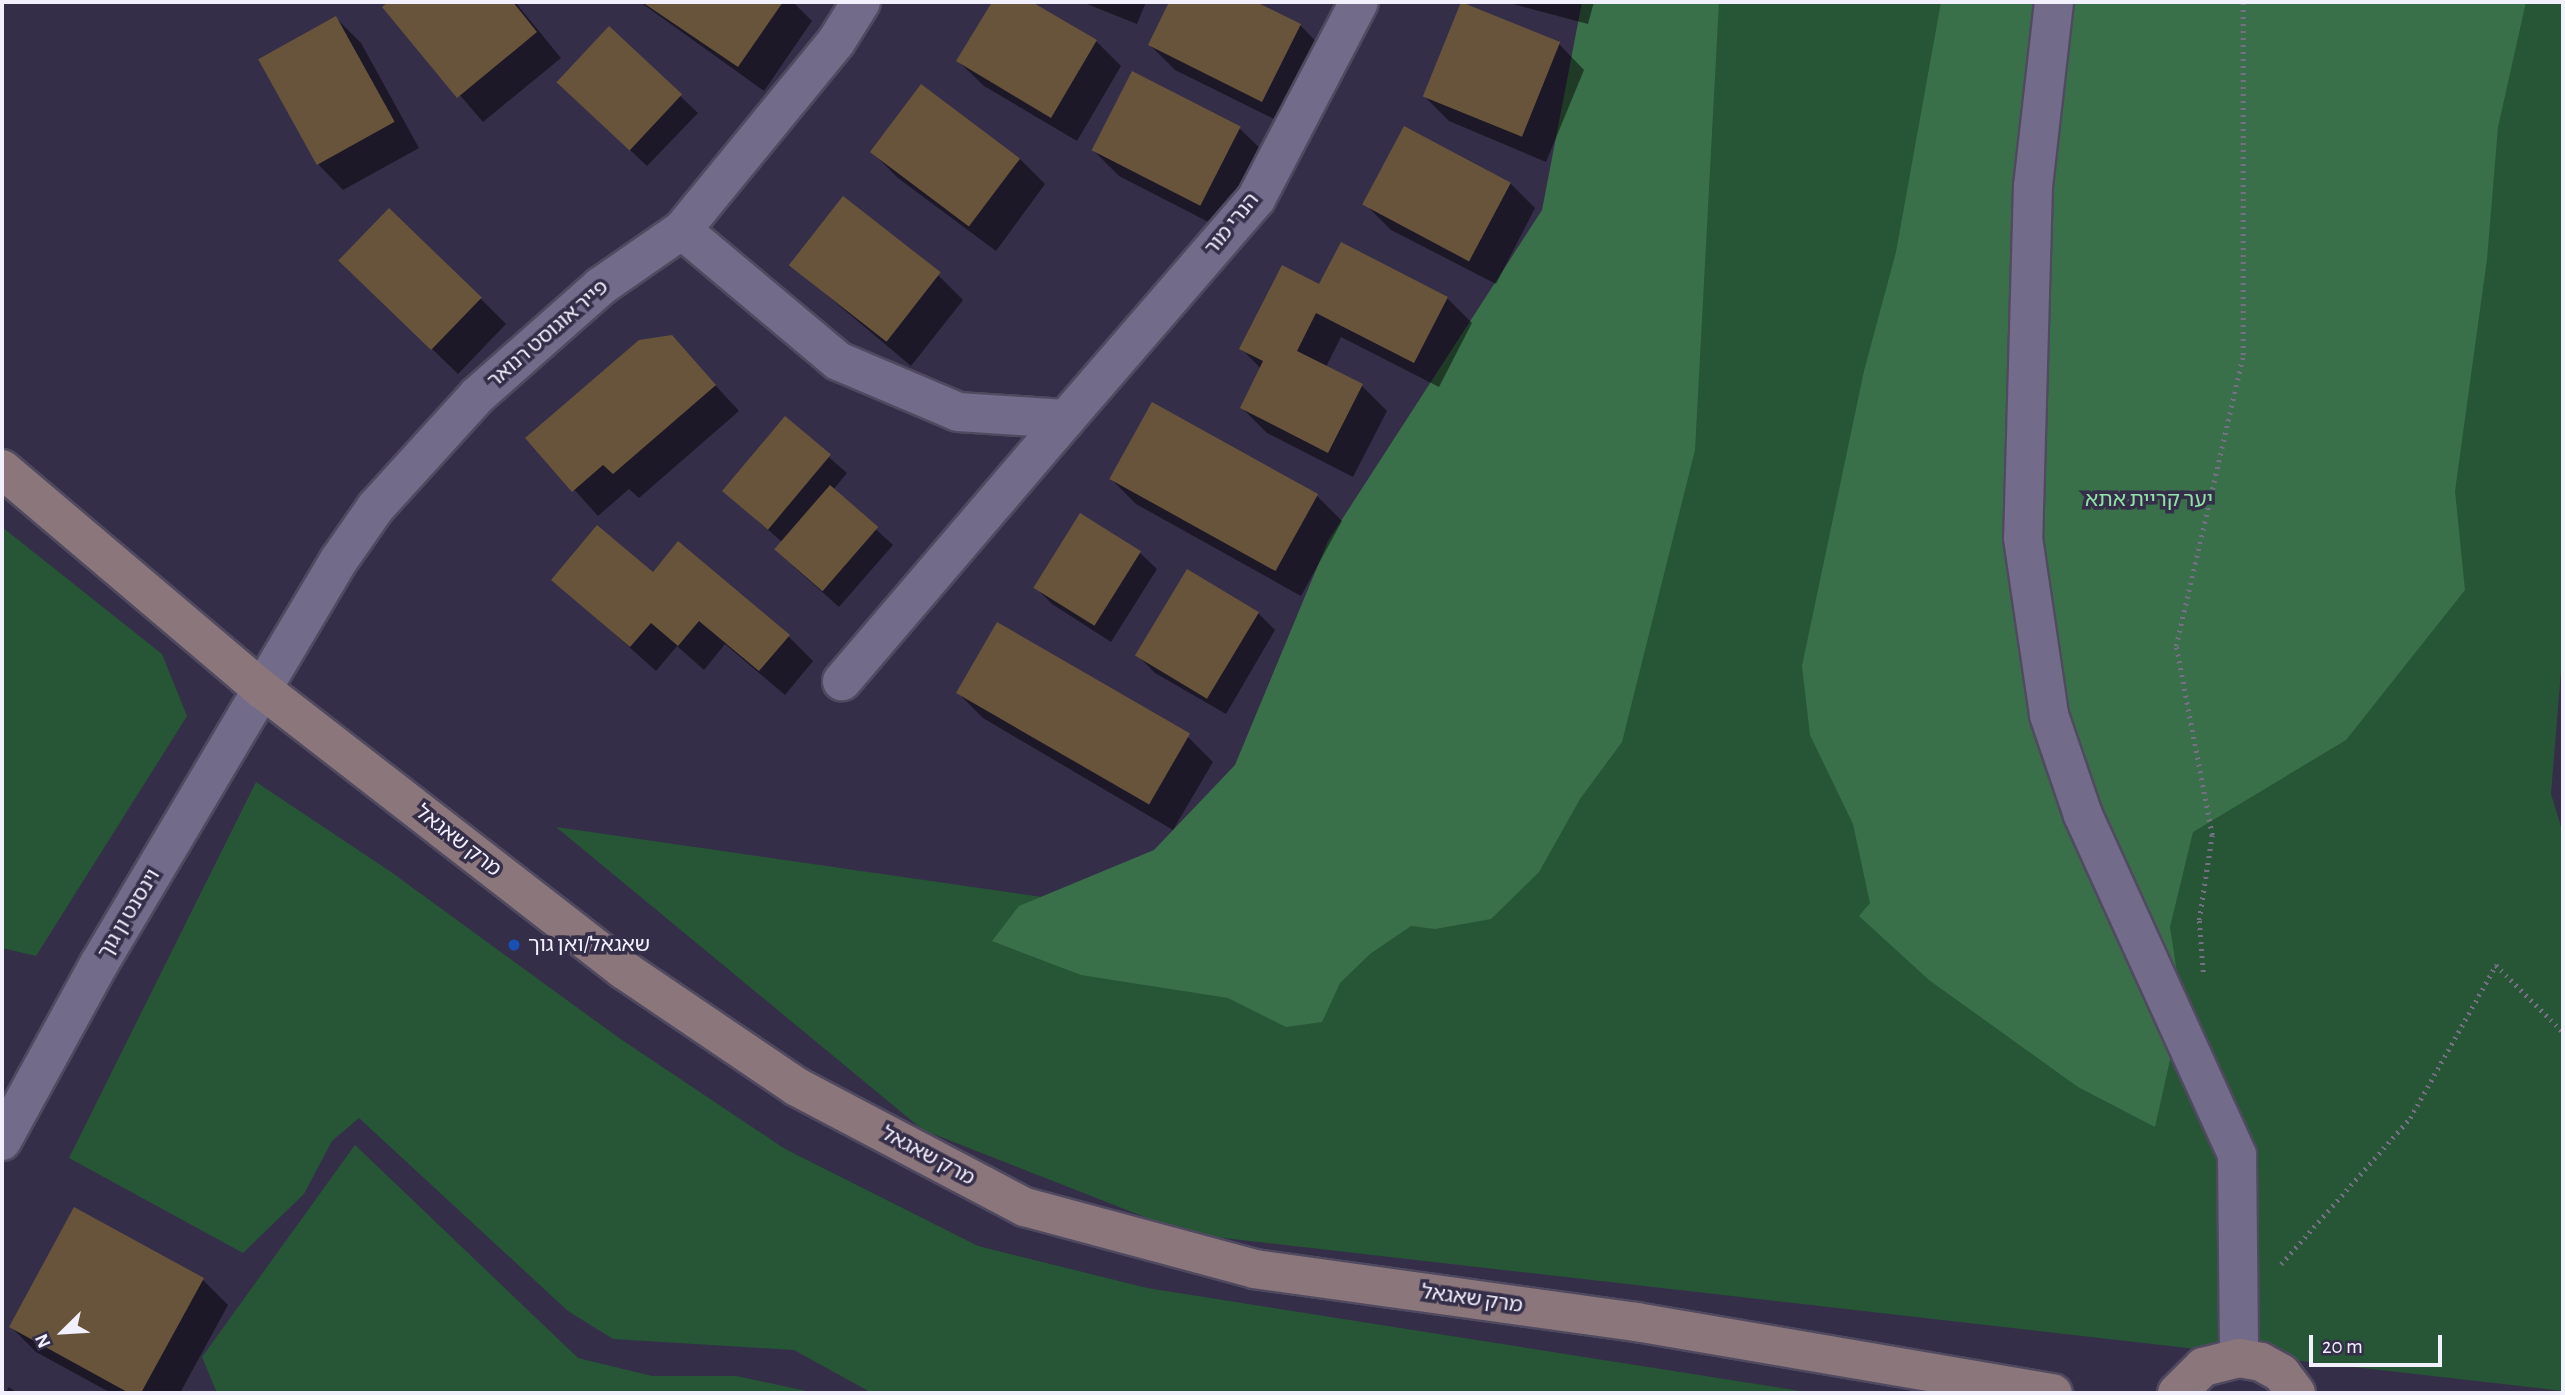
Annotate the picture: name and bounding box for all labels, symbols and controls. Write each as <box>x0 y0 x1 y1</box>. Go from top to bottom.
street label: הנרי מור <box>1199 188 1265 260</box>
street label: פייר אוגוסט רנואר <box>482 275 614 393</box>
park label: יער קריית אתא <box>2085 487 2213 513</box>
street label: מרק שאגאל <box>410 800 506 882</box>
street label: וינסנט ון גוך <box>92 864 166 964</box>
place label: שאגאל/ואן גוך <box>528 932 650 958</box>
marker: שאגאל/ואן גוך <box>506 937 522 953</box>
street label: מרק שאגאל <box>877 1121 979 1191</box>
street label: מרק שאגאל <box>1420 1279 1524 1319</box>
north arrow <box>28 1297 98 1367</box>
scale bar <box>2313 1322 2446 1366</box>
text: N <box>32 1331 55 1351</box>
text: 20 m <box>2322 1336 2363 1357</box>

